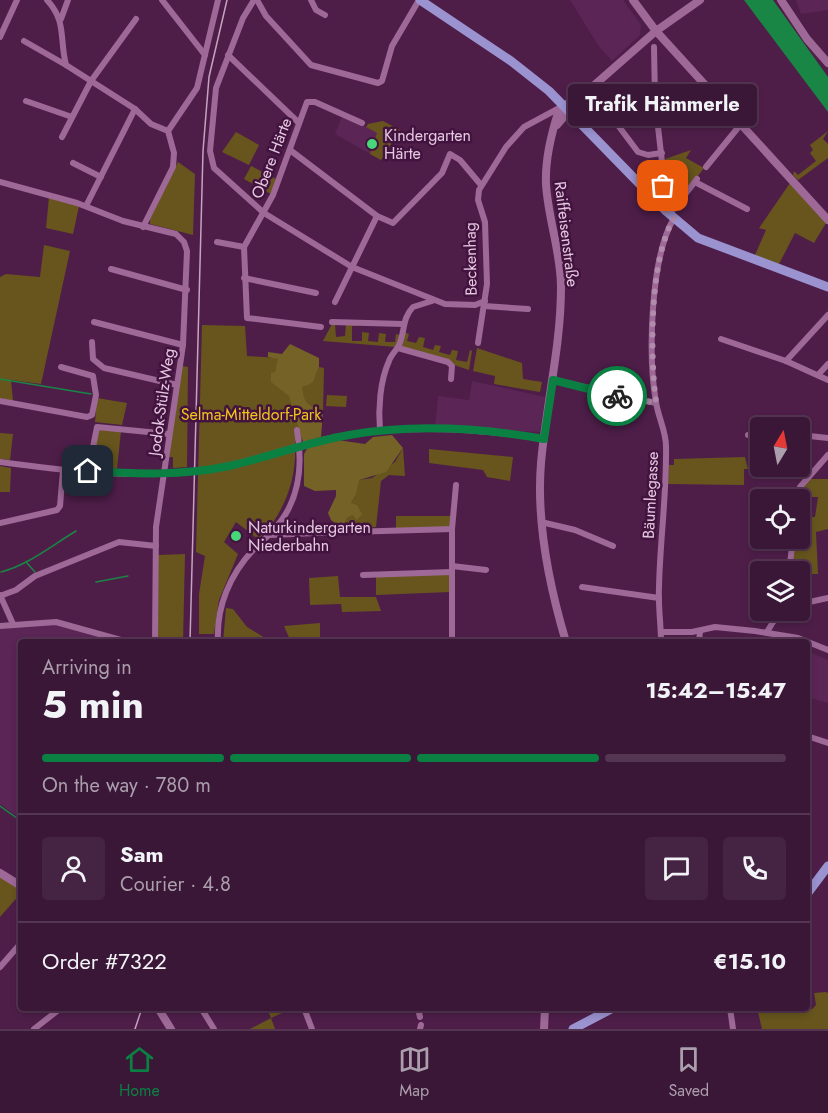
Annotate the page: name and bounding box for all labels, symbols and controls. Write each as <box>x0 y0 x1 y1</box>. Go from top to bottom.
callout: Trafik Hämmerle <box>568 84 758 126</box>
text: Trafik Hämmerle <box>585 90 740 119</box>
street label: Obere Härte <box>245 114 297 202</box>
place label: Kindergarten Härte <box>384 124 471 165</box>
marker: Kindergarten Härte <box>365 137 379 151</box>
pin <box>637 160 688 211</box>
icon: bag <box>646 169 679 202</box>
street label: Raiffeisenstraße <box>549 180 584 288</box>
street label: Beckenhag <box>458 222 483 296</box>
street label: Jodok-Stülz-Weg <box>142 347 180 459</box>
courier <box>587 366 647 426</box>
icon: bike <box>601 380 634 413</box>
park label: Selma-Mitteldorf-Park <box>181 403 322 426</box>
north arrow <box>750 417 810 477</box>
map controls <box>750 417 810 621</box>
pin <box>62 445 113 496</box>
street label: Bäumlegasse <box>637 451 664 539</box>
icon: home <box>71 454 104 487</box>
button: locate <box>750 489 810 549</box>
place label: Naturkindergarten Niederbahn <box>248 516 371 557</box>
marker: Naturkindergarten Niederbahn <box>229 529 243 543</box>
button: layers <box>750 561 810 621</box>
text: Arriving in <box>42 653 132 682</box>
text: 15:42–15:47 <box>645 674 786 706</box>
text: 5 min <box>42 676 144 733</box>
text: On the way · 780 m <box>42 771 211 800</box>
button: person <box>42 837 105 900</box>
button: chat <box>645 837 708 900</box>
button: phone <box>723 837 786 900</box>
text: Sam <box>120 838 164 870</box>
text: Courier · 4.8 <box>120 870 231 899</box>
text: Order #7322 <box>42 945 167 977</box>
text: €15.10 <box>713 945 786 977</box>
tab: Home <box>119 1043 160 1102</box>
tab: Map <box>398 1043 431 1102</box>
tab: Saved <box>669 1043 709 1102</box>

